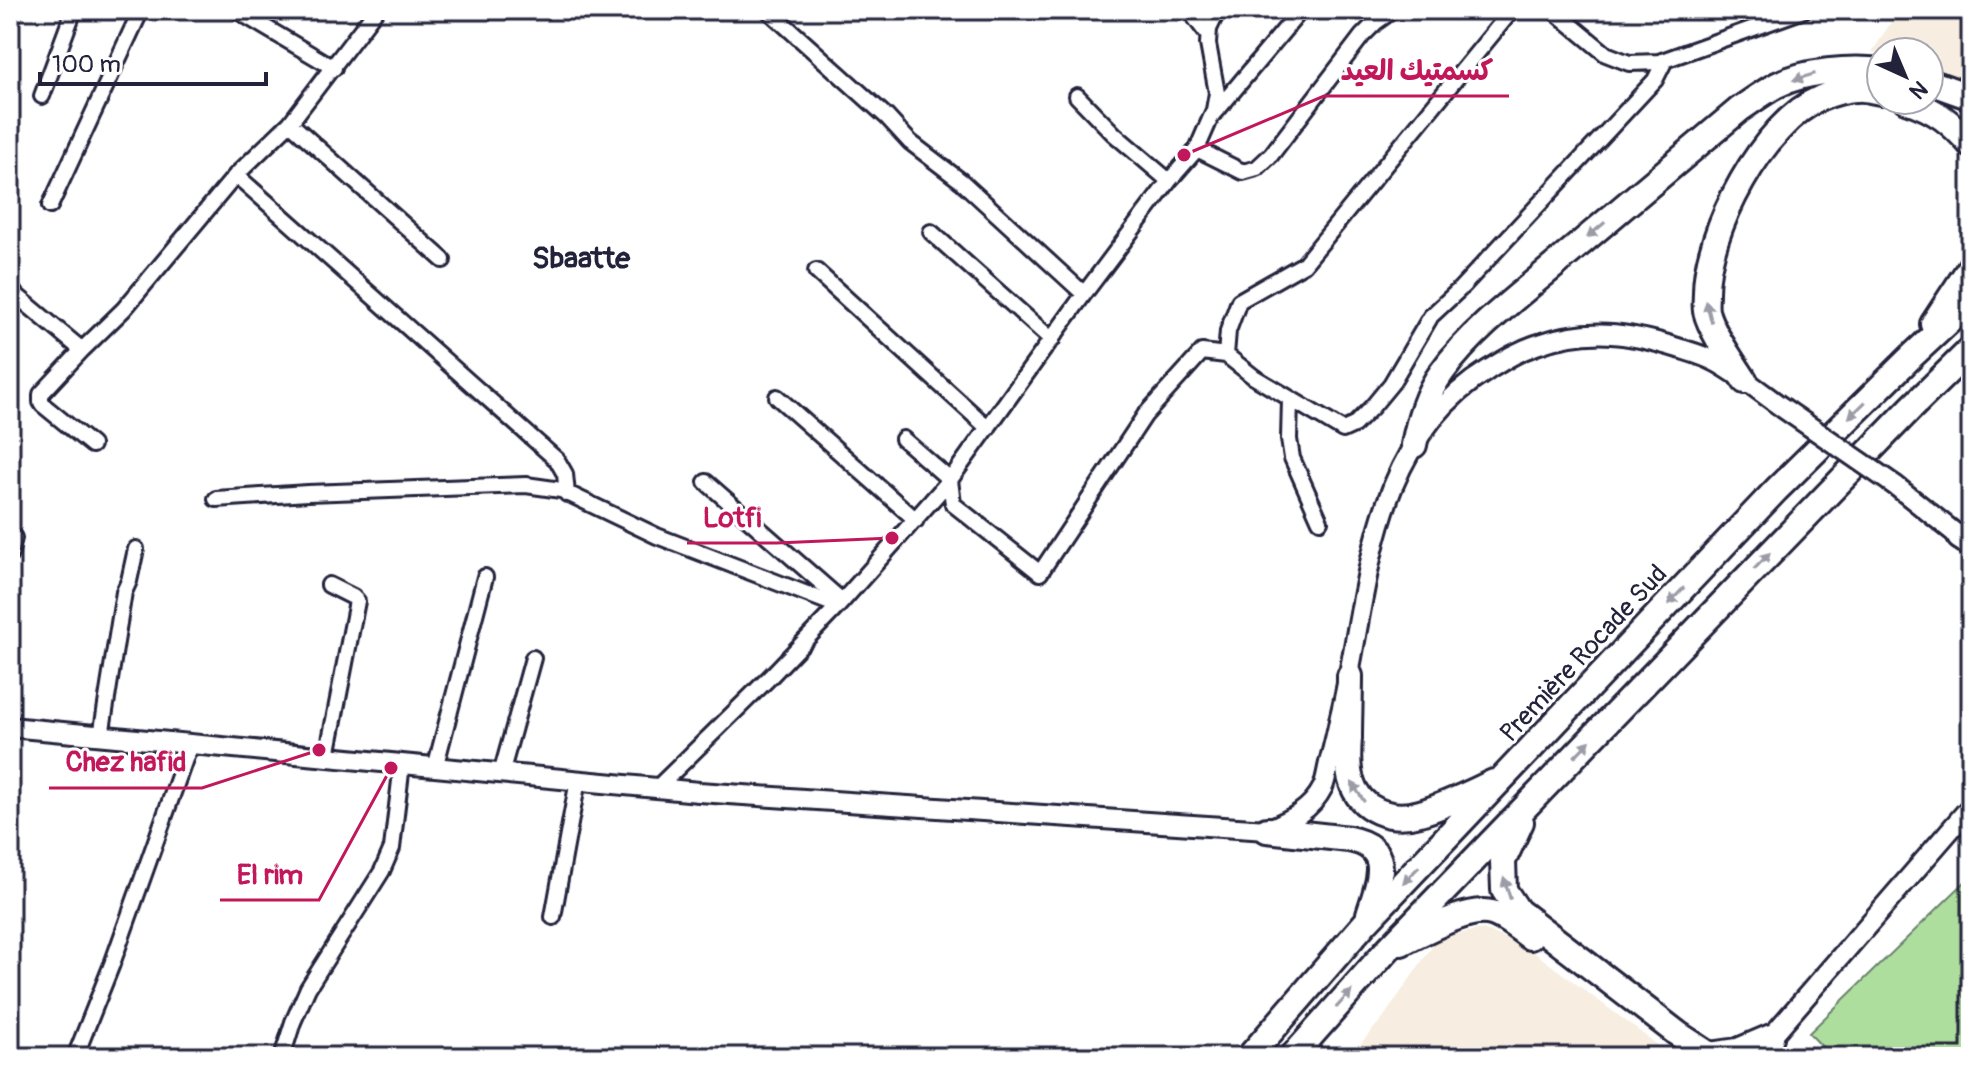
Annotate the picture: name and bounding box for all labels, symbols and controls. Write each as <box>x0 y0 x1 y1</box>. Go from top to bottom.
scale bar <box>40 36 266 86</box>
north arrow <box>1865 36 1945 116</box>
callout: كسمتيك العيد <box>1324 44 1509 96</box>
text: 100 m <box>52 50 121 79</box>
text: كسمتيك العيد <box>1341 54 1494 89</box>
one-way arrow <box>1792 71 1816 84</box>
text: N <box>1903 74 1933 105</box>
one-way arrow <box>1587 221 1607 238</box>
district label: Sbaatte <box>532 240 631 277</box>
one-way arrow <box>1703 299 1715 324</box>
one-way arrow <box>1848 400 1867 418</box>
callout: Lotfi <box>687 491 777 543</box>
text: Lotfi <box>703 501 761 536</box>
one-way arrow <box>1752 552 1771 571</box>
street label: Première Rocade Sud <box>1493 558 1674 749</box>
one-way arrow <box>1667 586 1685 605</box>
callout: Chez hafid <box>49 736 202 788</box>
one-way arrow <box>1572 740 1591 759</box>
text: Chez hafid <box>65 745 187 780</box>
one-way arrow <box>1351 782 1366 803</box>
callout: El rim <box>220 848 319 900</box>
text: El rim <box>237 858 303 893</box>
one-way arrow <box>1402 865 1420 884</box>
one-way arrow <box>1500 876 1513 900</box>
one-way arrow <box>1335 989 1352 1009</box>

